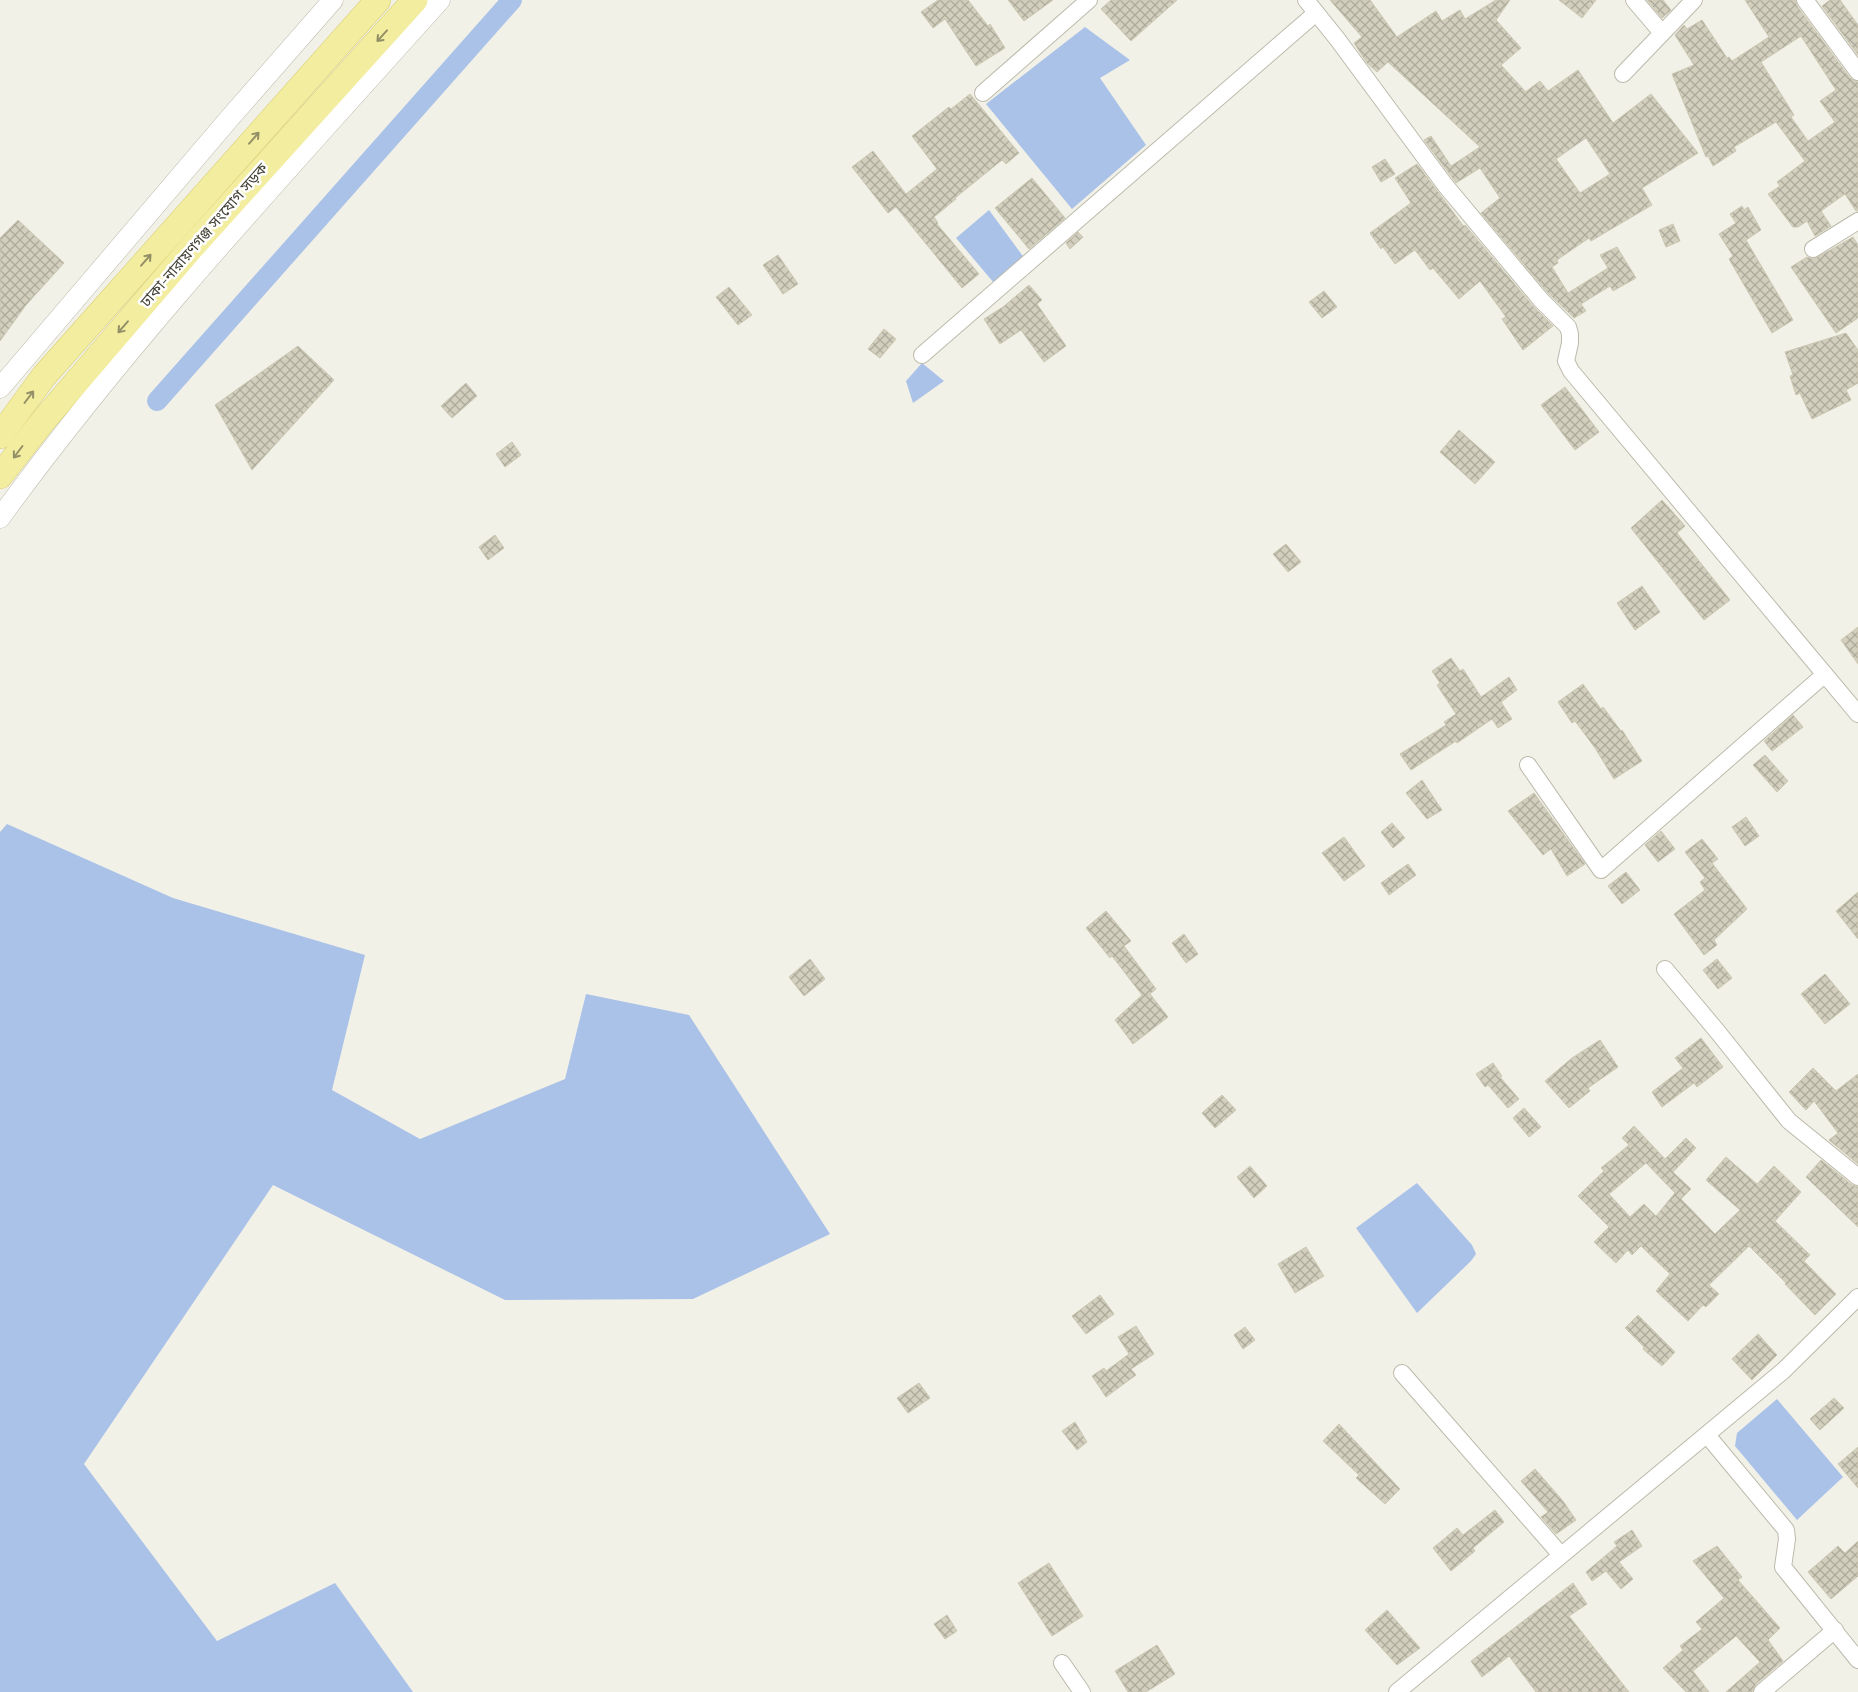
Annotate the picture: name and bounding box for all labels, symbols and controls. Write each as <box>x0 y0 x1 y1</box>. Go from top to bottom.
one-way arrow <box>376 30 388 43</box>
one-way arrow <box>248 132 260 145</box>
street label: ঢাকা-নারায়ণগঞ্জ সংযোগ সড়ক <box>136 159 272 311</box>
one-way arrow <box>141 254 152 267</box>
one-way arrow <box>117 321 128 334</box>
one-way arrow <box>24 390 34 404</box>
one-way arrow <box>13 445 23 459</box>

